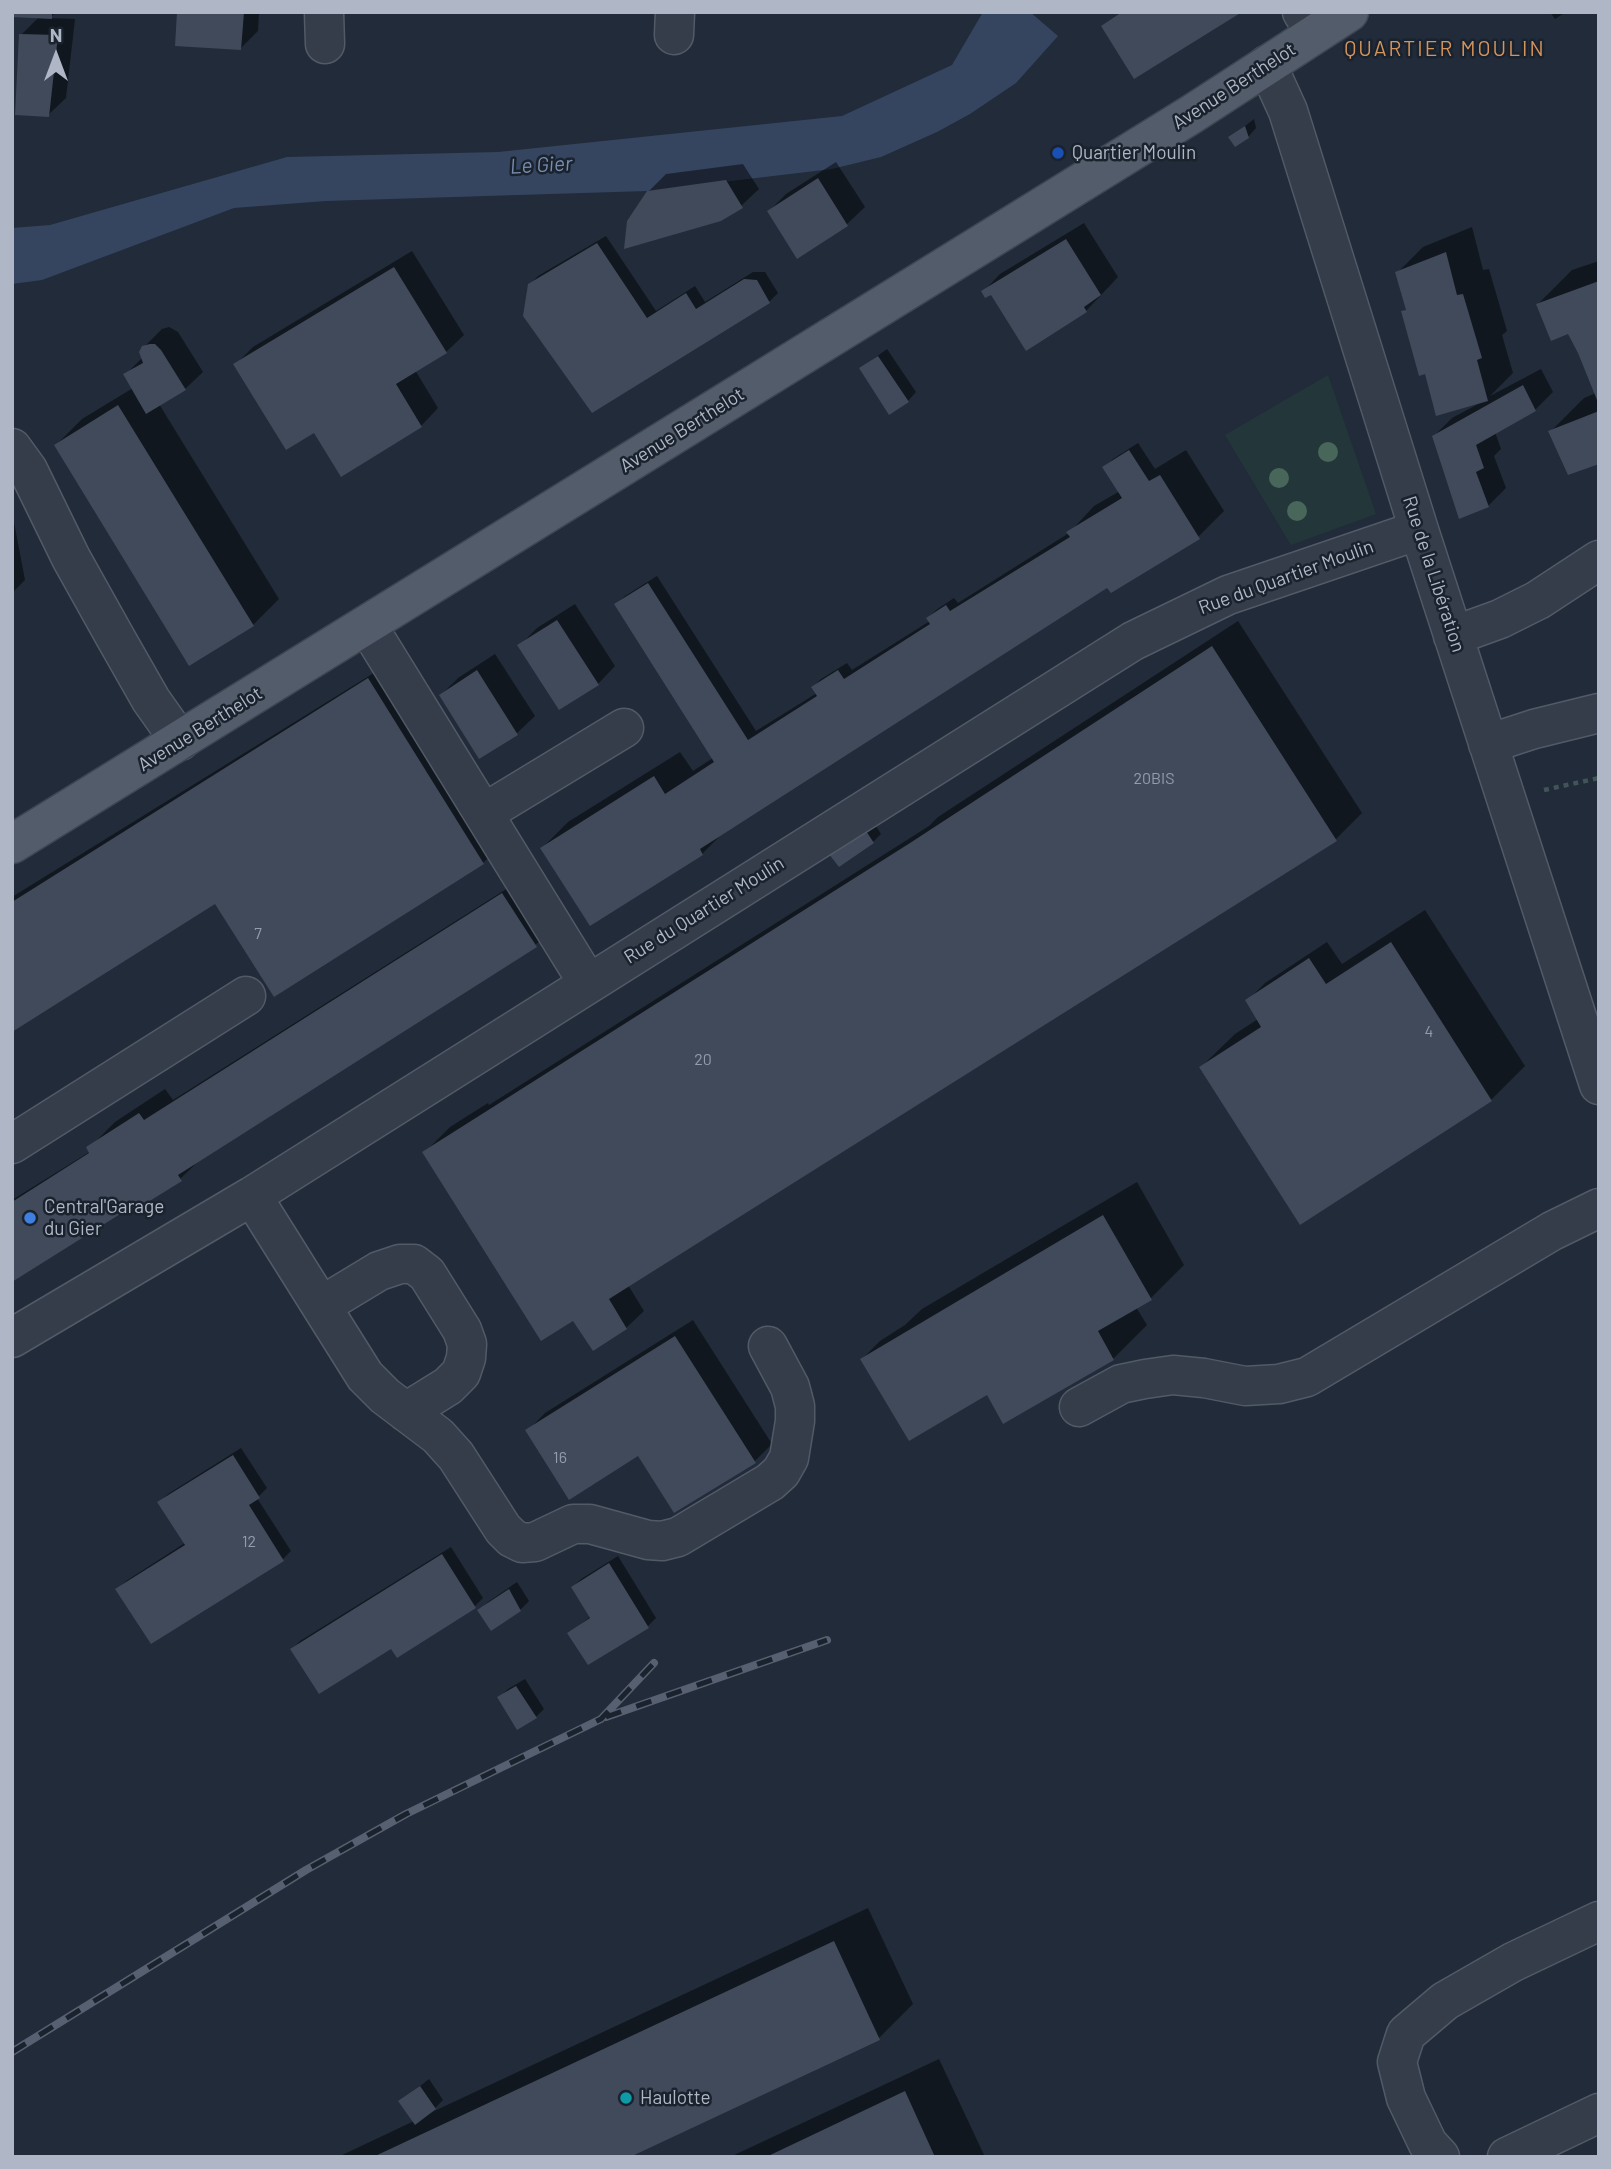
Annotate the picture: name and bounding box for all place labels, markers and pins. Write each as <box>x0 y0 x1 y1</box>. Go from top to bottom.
place label: Quartier Moulin <box>1072 142 1196 164</box>
marker: Quartier Moulin <box>1050 145 1066 161</box>
place label: Central'Garage du Gier <box>44 1196 164 1240</box>
marker: Central'Garage du Gier <box>22 1210 38 1226</box>
place label: Haulotte <box>640 2087 711 2109</box>
marker: Haulotte <box>618 2090 634 2106</box>

